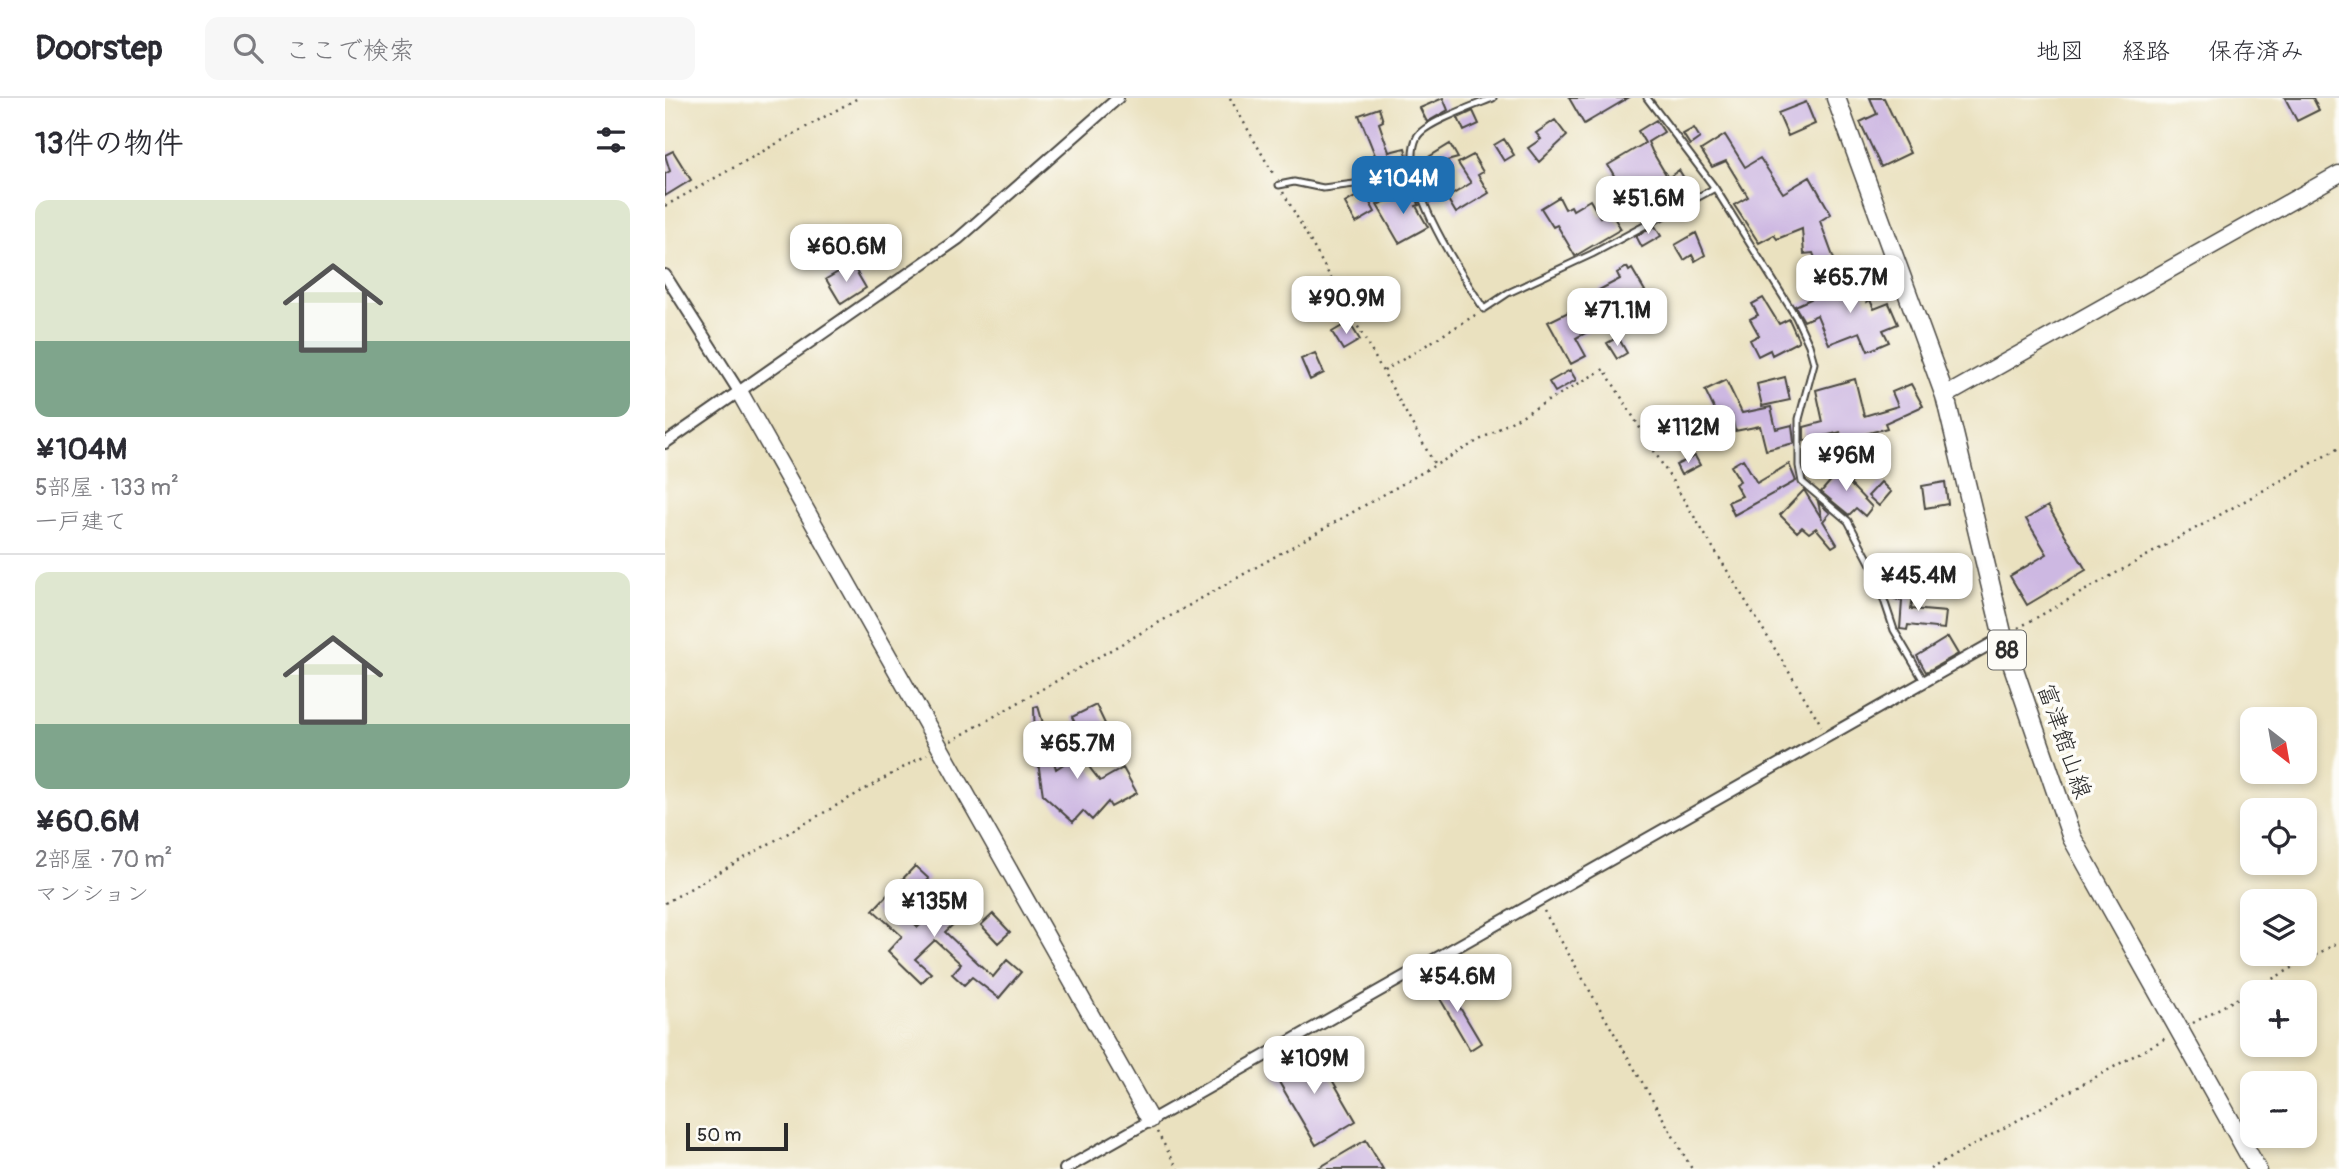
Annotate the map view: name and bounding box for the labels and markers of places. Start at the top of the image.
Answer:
pin: ¥104M [1354,156,1452,216]
pin: ¥51.6M [1591,176,1705,236]
pin: ¥60.6M [789,225,903,284]
pin: ¥65.7M [1793,256,1907,315]
pin: ¥90.9M [1289,276,1403,336]
pin: ¥71.1M [1560,288,1674,348]
pin: ¥112M [1639,406,1737,465]
pin: ¥96M [1805,434,1887,493]
pin: ¥45.4M [1861,554,1975,613]
pin: ¥65.7M [1020,722,1134,781]
pin: ¥135M [885,880,983,939]
pin: ¥54.6M [1400,954,1514,1014]
pin: ¥109M [1265,1037,1363,1096]

